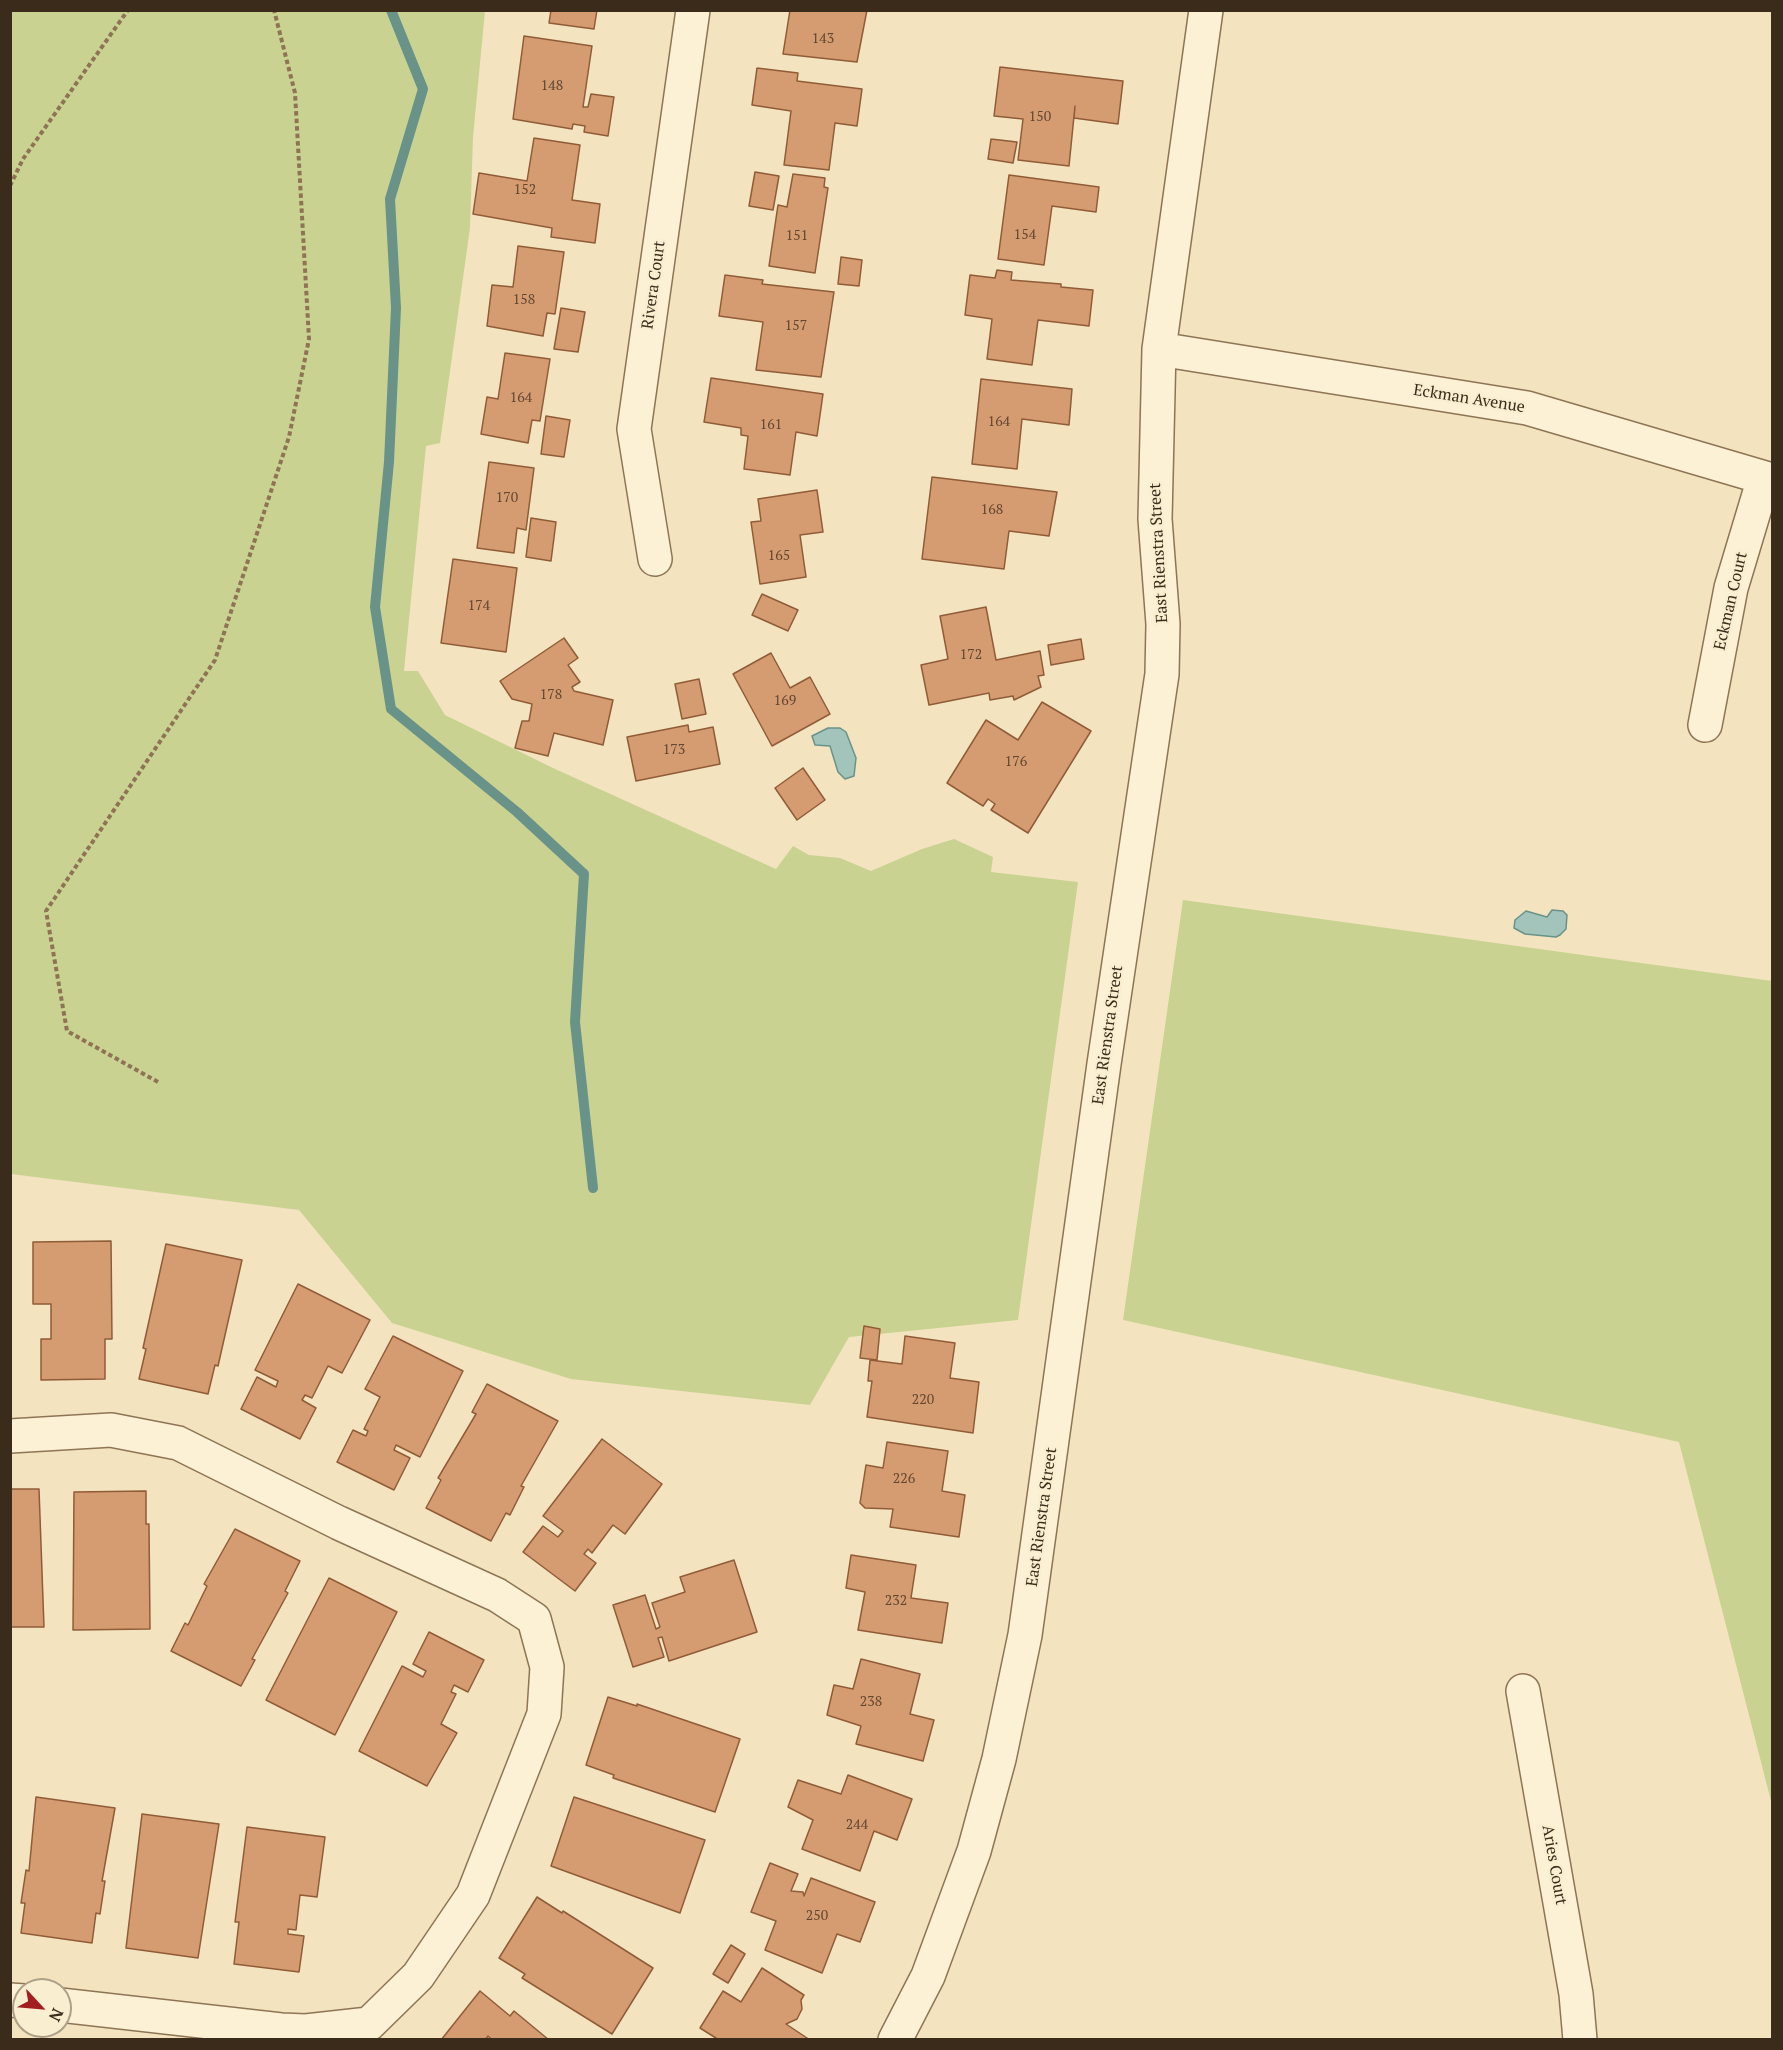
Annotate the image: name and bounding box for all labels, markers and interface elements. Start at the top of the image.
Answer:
house number: 143 [812,31,834,47]
house number: 148 [541,78,563,94]
house number: 150 [1029,109,1051,125]
house number: 152 [514,182,536,198]
house number: 154 [1014,227,1036,243]
house number: 151 [786,228,808,244]
street label: Rivera Court [638,240,670,330]
house number: 158 [513,292,535,308]
house number: 157 [785,318,807,334]
street label: Eckman Avenue [1412,381,1526,417]
house number: 164 [510,390,532,406]
house number: 164 [988,414,1010,430]
house number: 161 [760,417,782,433]
street label: East Rienstra Street [1146,482,1172,624]
house number: 170 [496,490,518,506]
house number: 168 [981,502,1003,518]
house number: 165 [768,548,790,564]
street label: Eckman Court [1710,550,1752,652]
house number: 174 [468,598,490,614]
house number: 172 [960,647,982,663]
house number: 178 [540,687,562,703]
house number: 169 [774,693,796,709]
house number: 173 [663,742,685,758]
house number: 176 [1005,754,1027,770]
street label: East Rienstra Street [1089,964,1127,1106]
house number: 220 [912,1392,934,1408]
street label: East Rienstra Street [1023,1446,1061,1588]
house number: 226 [893,1471,915,1487]
house number: 232 [885,1593,907,1609]
house number: 238 [860,1694,882,1710]
house number: 244 [846,1817,868,1833]
street label: Aries Court [1538,1824,1570,1906]
house number: 250 [806,1908,828,1924]
north arrow [12,1978,72,2038]
text: N [44,2005,69,2025]

